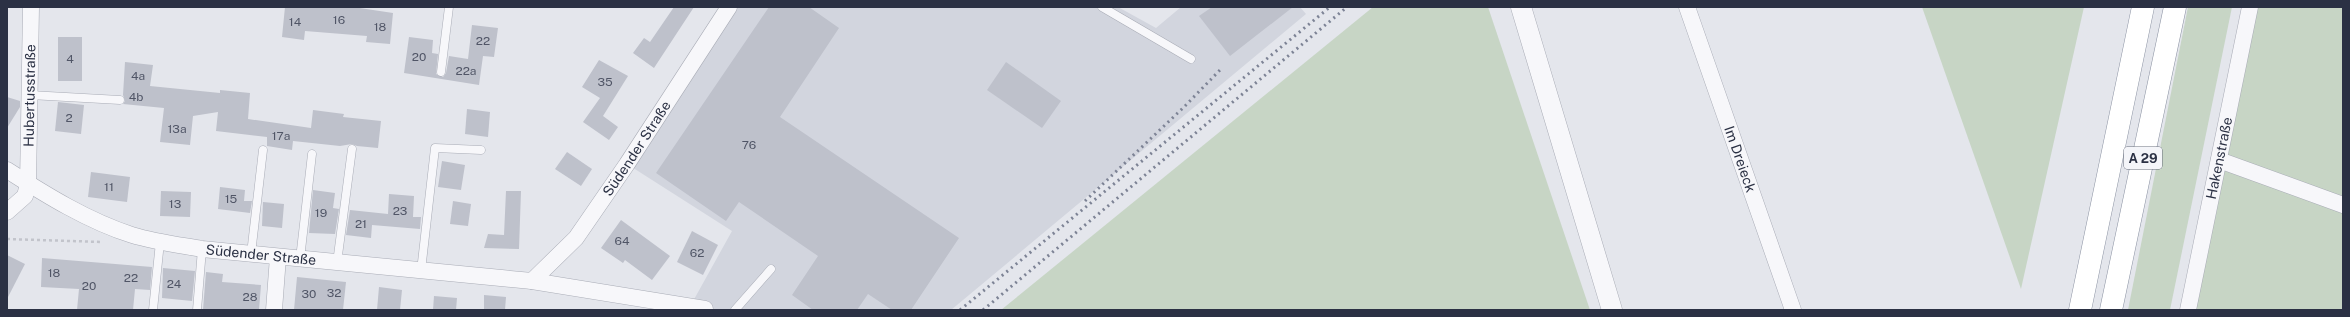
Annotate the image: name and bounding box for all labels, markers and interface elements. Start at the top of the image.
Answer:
house number: 16 [333,13,345,27]
house number: 14 [289,15,302,29]
house number: 18 [374,20,387,34]
house number: 22 [476,34,490,48]
street label: Hubertusstraße [21,44,38,147]
house number: 20 [412,50,426,64]
house number: 4 [66,52,74,66]
house number: 22a [456,64,476,78]
house number: 4a [131,69,145,83]
house number: 35 [597,75,613,89]
house number: 4b [129,90,143,104]
street label: Südender Straße [599,98,674,199]
house number: 2 [65,111,73,125]
street label: Hakenstraße [2203,116,2235,201]
house number: 13a [167,122,187,136]
street label: Im Dreieck [1721,124,1759,194]
house number: 17a [272,129,290,143]
house number: 76 [742,138,756,152]
road number: A 29 [2124,147,2162,169]
house number: 11 [104,180,114,194]
house number: 15 [225,192,238,206]
house number: 13 [169,197,181,211]
house number: 23 [393,204,407,218]
house number: 19 [315,206,327,220]
house number: 21 [355,217,367,231]
house number: 64 [615,234,630,248]
street label: Südender Straße [205,241,317,268]
house number: 62 [690,246,704,260]
house number: 18 [48,266,61,280]
house number: 22 [124,271,138,285]
house number: 24 [167,277,182,291]
house number: 20 [82,279,96,293]
house number: 32 [327,286,341,300]
house number: 30 [302,287,316,301]
house number: 28 [243,290,258,304]

